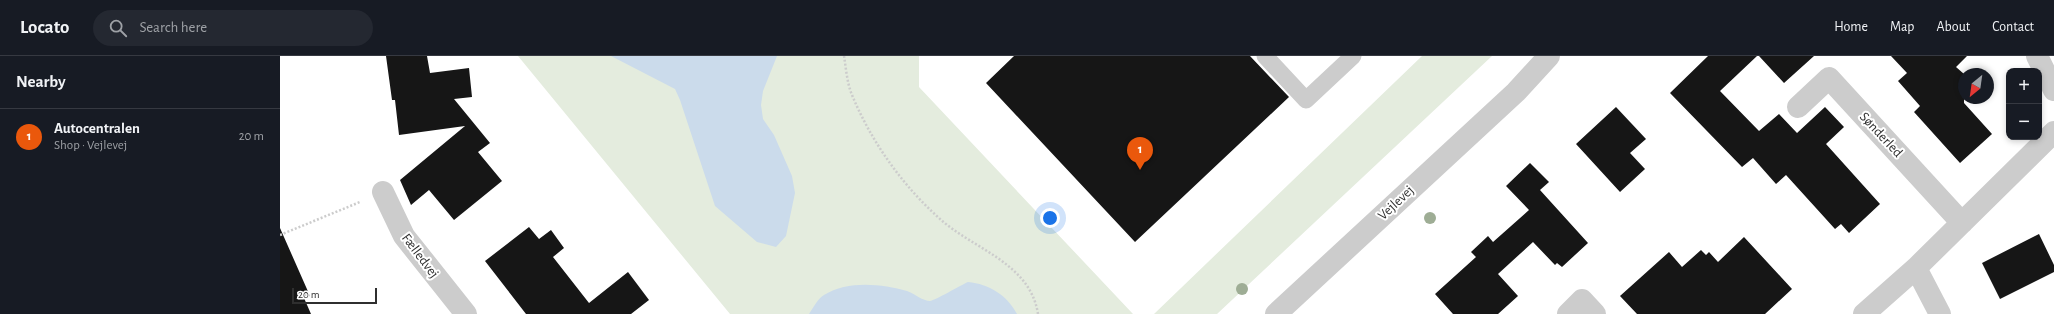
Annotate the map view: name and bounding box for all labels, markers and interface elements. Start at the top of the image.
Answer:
search box [93,10,373,46]
icon: search [107,17,129,39]
text: Locato [20,18,69,37]
text: Search here [139,20,207,35]
text: Home [1834,20,1868,34]
text: Map [1890,20,1914,34]
text: About [1936,20,1970,34]
text: Contact [1992,20,2034,34]
north arrow [1958,68,1994,104]
map controls [2006,68,2042,140]
button: + [2006,68,2042,104]
text: Nearby [16,73,66,90]
button: − [2006,104,2042,140]
street label: Sønderled [1857,110,1905,160]
text: Autocentralen [54,121,140,136]
text: 1 [27,130,31,143]
text: 20 m [239,130,264,143]
pin: 1 [1127,137,1153,170]
text: Shop · Vejlevej [54,139,127,152]
street label: Vejlevej [1375,183,1417,223]
your location [1040,208,1060,228]
street label: Fælledvej [399,231,441,281]
scale bar [292,286,377,305]
text: 20 m [298,289,319,300]

